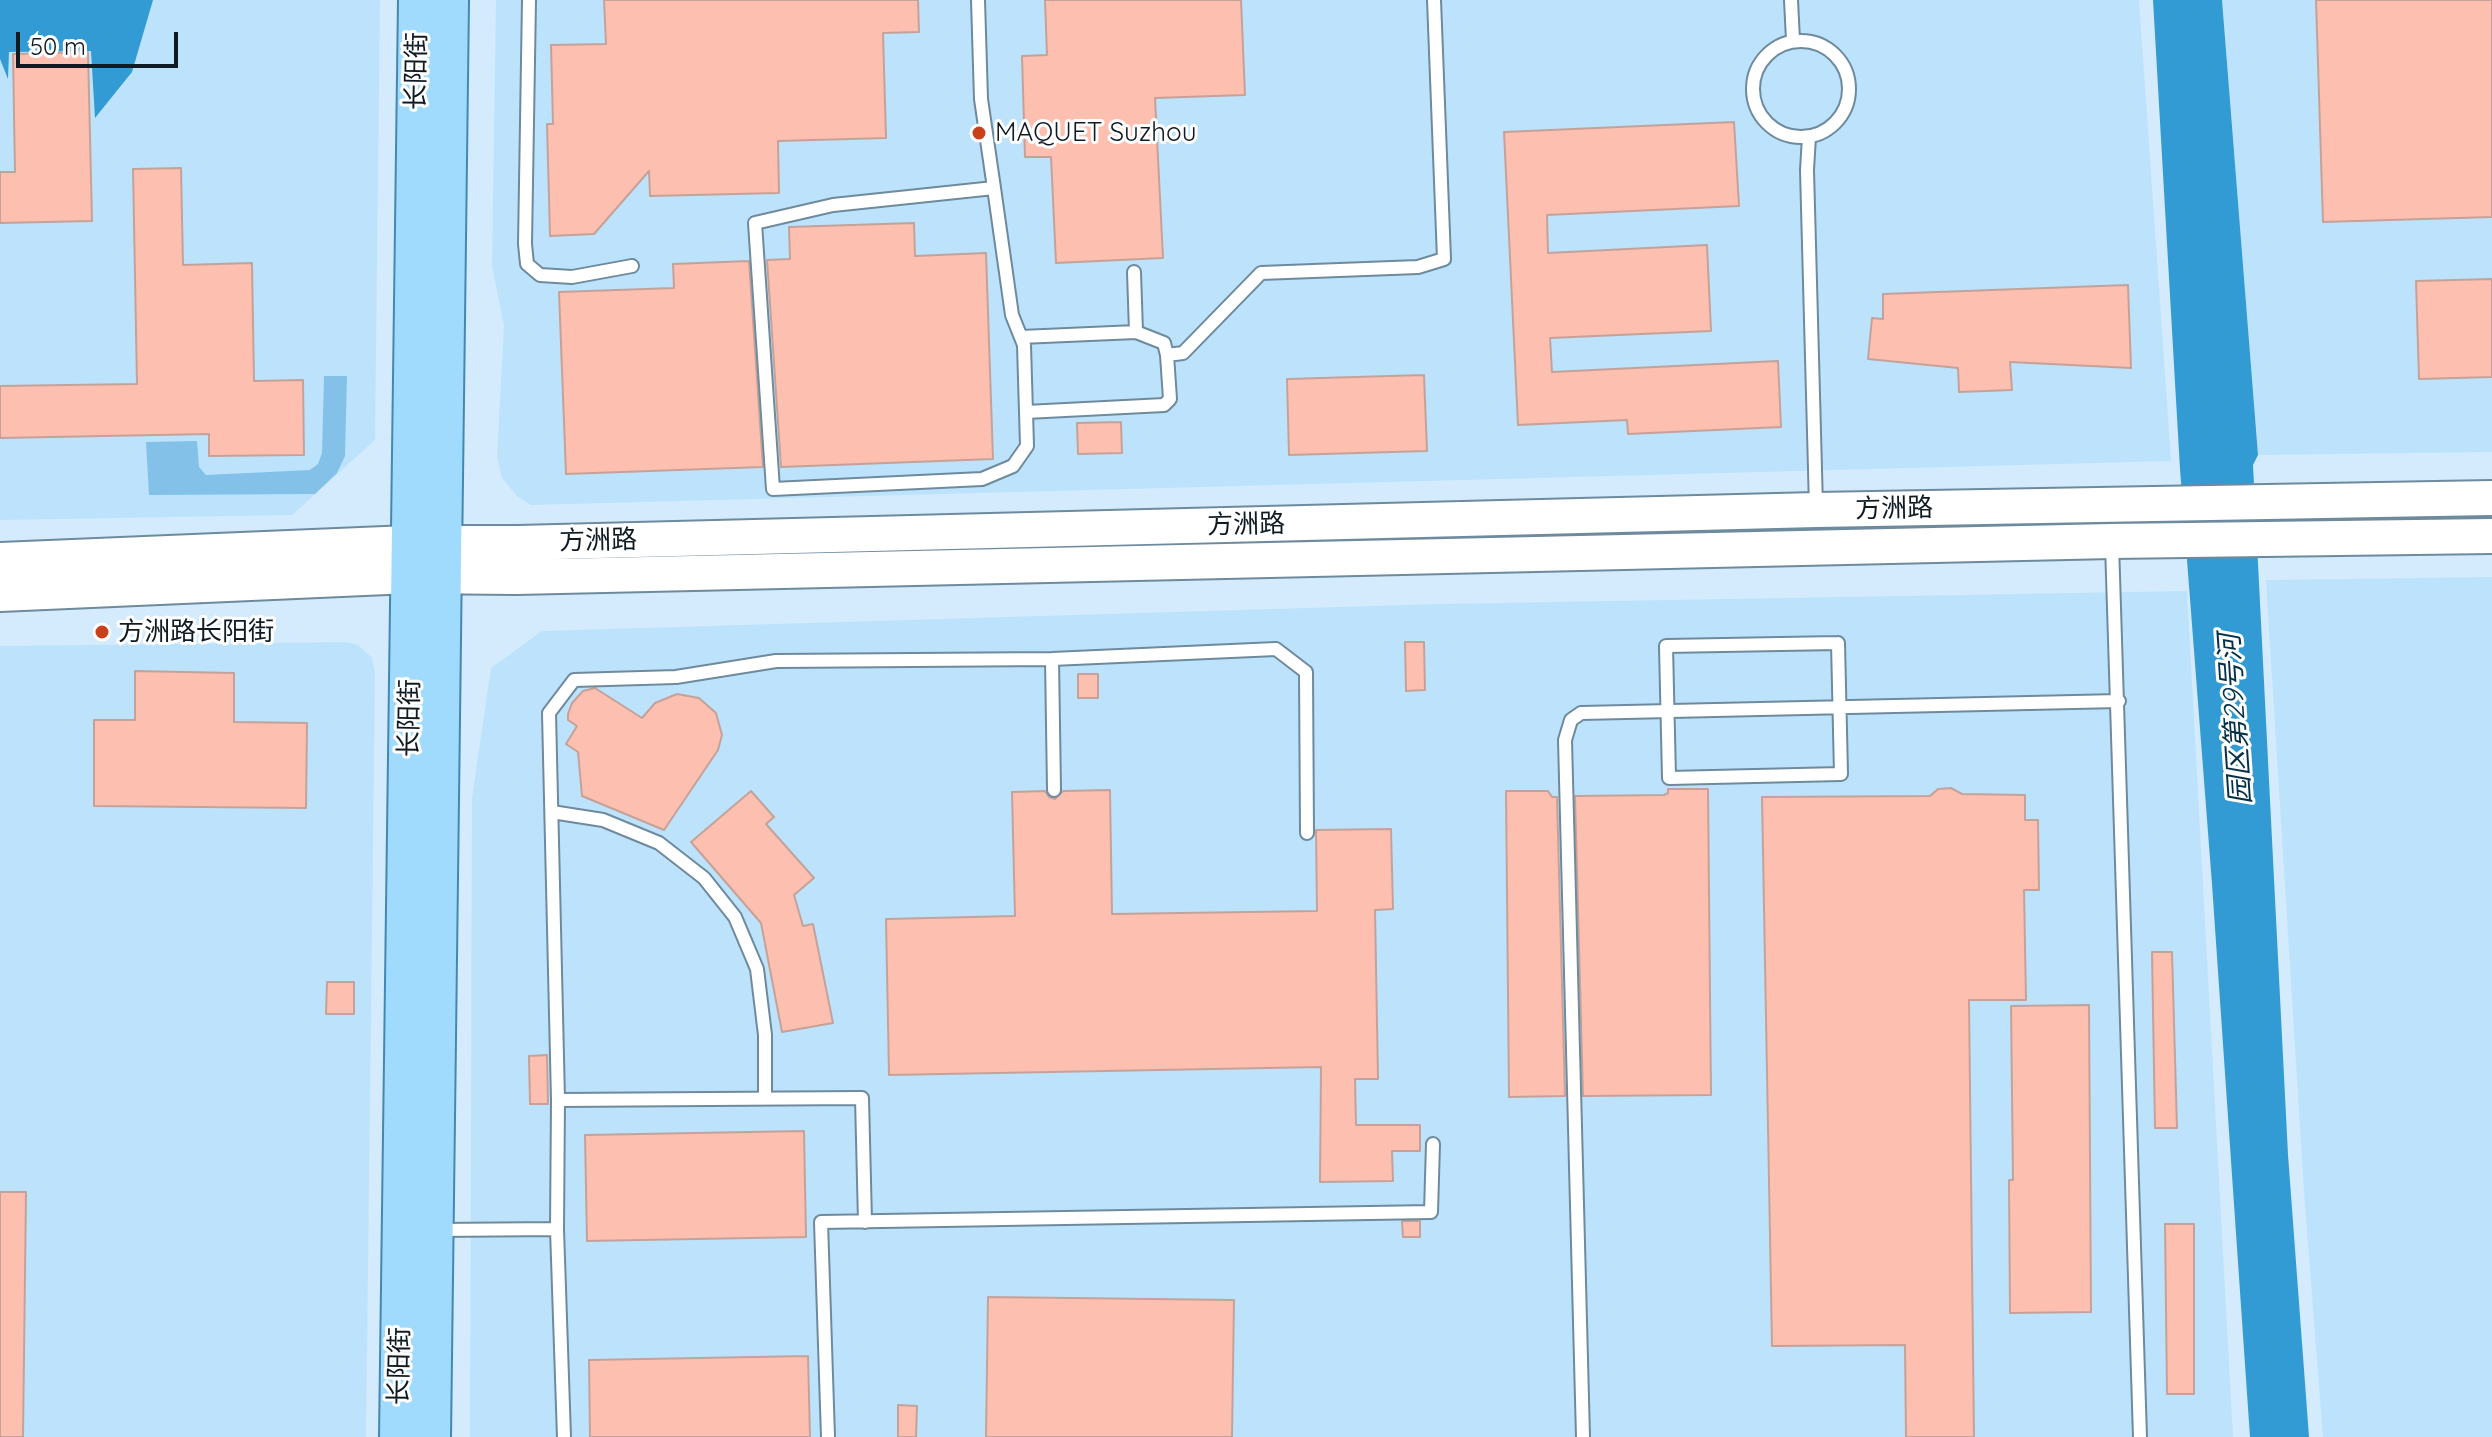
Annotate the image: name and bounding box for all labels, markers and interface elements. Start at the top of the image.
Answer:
scale bar [20,16,182,66]
text: 50 m [30,31,86,61]
street label: 长阳街 [401,32,433,110]
place label: MAQUET Suzhou [995,117,1197,149]
marker: MAQUET Suzhou [970,124,988,142]
street label: 方洲路 [1855,493,1933,525]
street label: 方洲路 [1207,509,1285,541]
street label: 方洲路 [559,525,637,557]
place label: 方洲路长阳街 [118,616,274,648]
marker: 方洲路长阳街 [93,623,111,641]
water label: 园区第29号河 [2213,632,2259,806]
street label: 长阳街 [394,679,426,757]
street label: 长阳街 [384,1327,416,1405]

